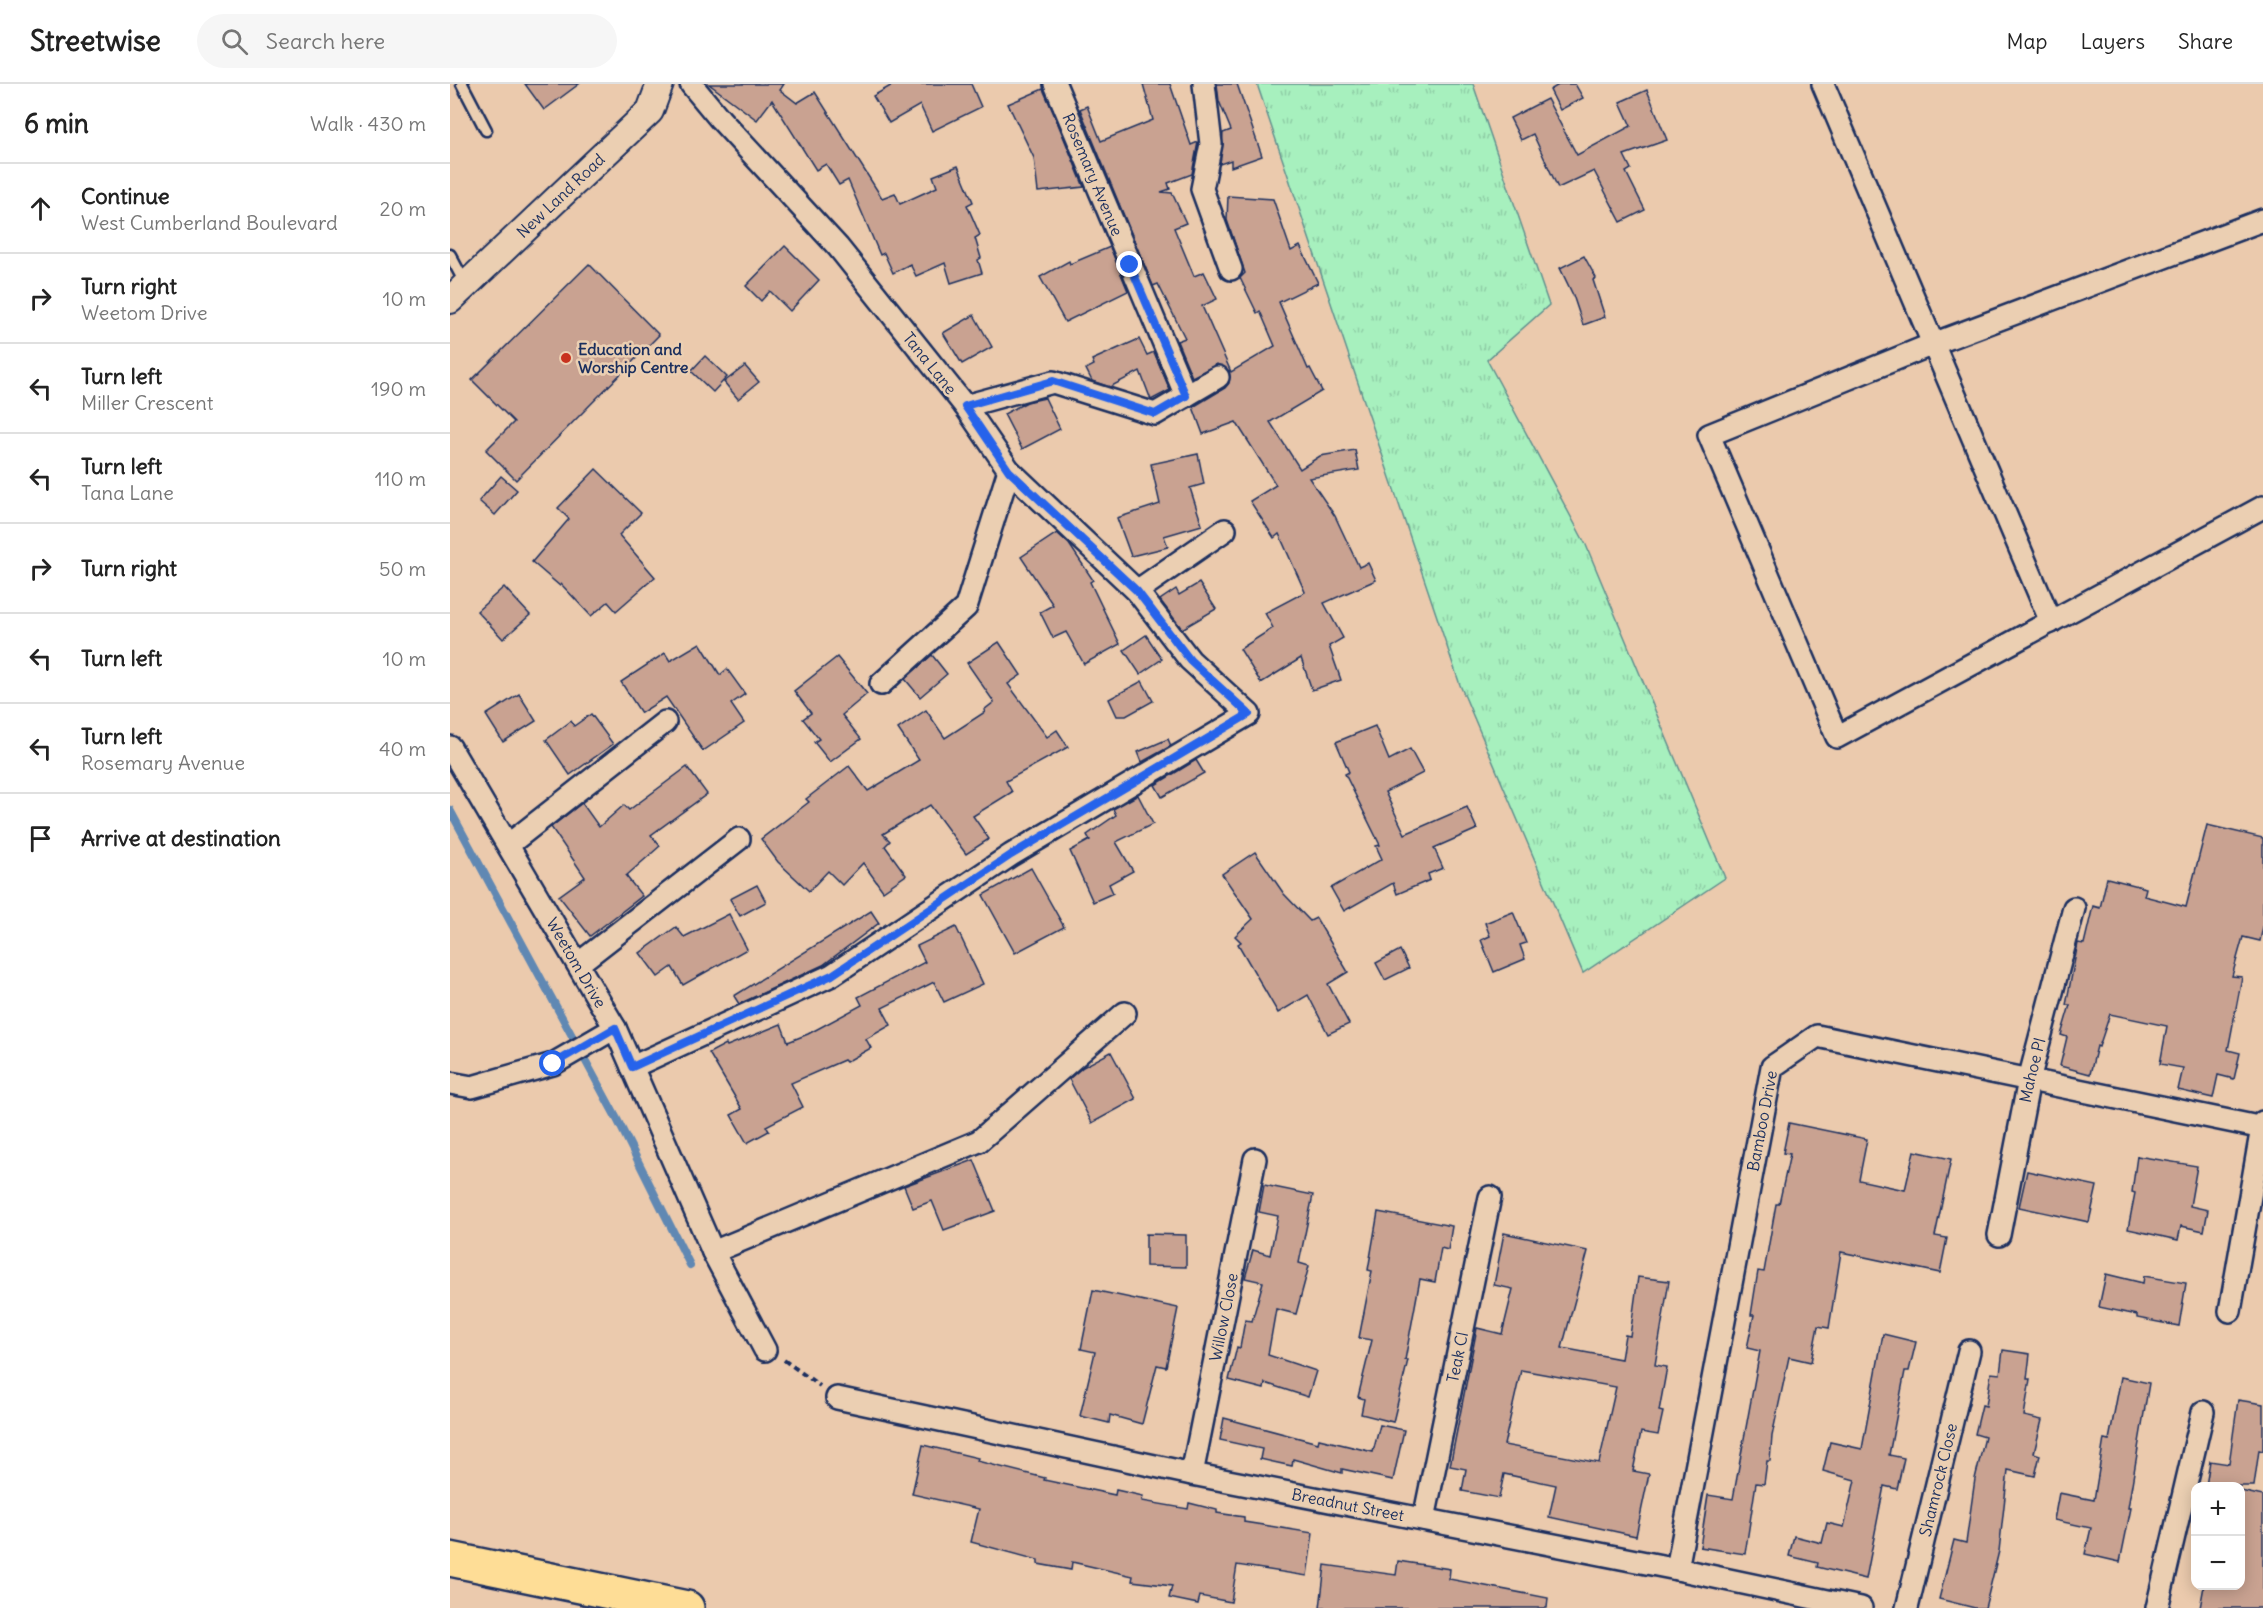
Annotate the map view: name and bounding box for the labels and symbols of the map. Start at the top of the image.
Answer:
street label: Rosemary Avenue [1058,110,1128,239]
street label: New Land Road [512,149,609,242]
route end [1116,251,1142,277]
street label: Tana Lane [899,328,961,398]
place label: Education and Worship Centre [578,339,689,378]
marker: Education and Worship Centre [559,351,573,365]
street label: Weetom Drive [542,914,611,1011]
street label: Mahoe Pl [2015,1036,2050,1104]
route start [539,1050,565,1076]
street label: Bamboo Drive [1742,1069,1781,1173]
street label: Willow Close [1205,1271,1242,1363]
street label: Teak Cl [1442,1330,1472,1384]
street label: Shamrock Close [1915,1421,1961,1538]
street label: Breadnut Street [1290,1484,1407,1525]

